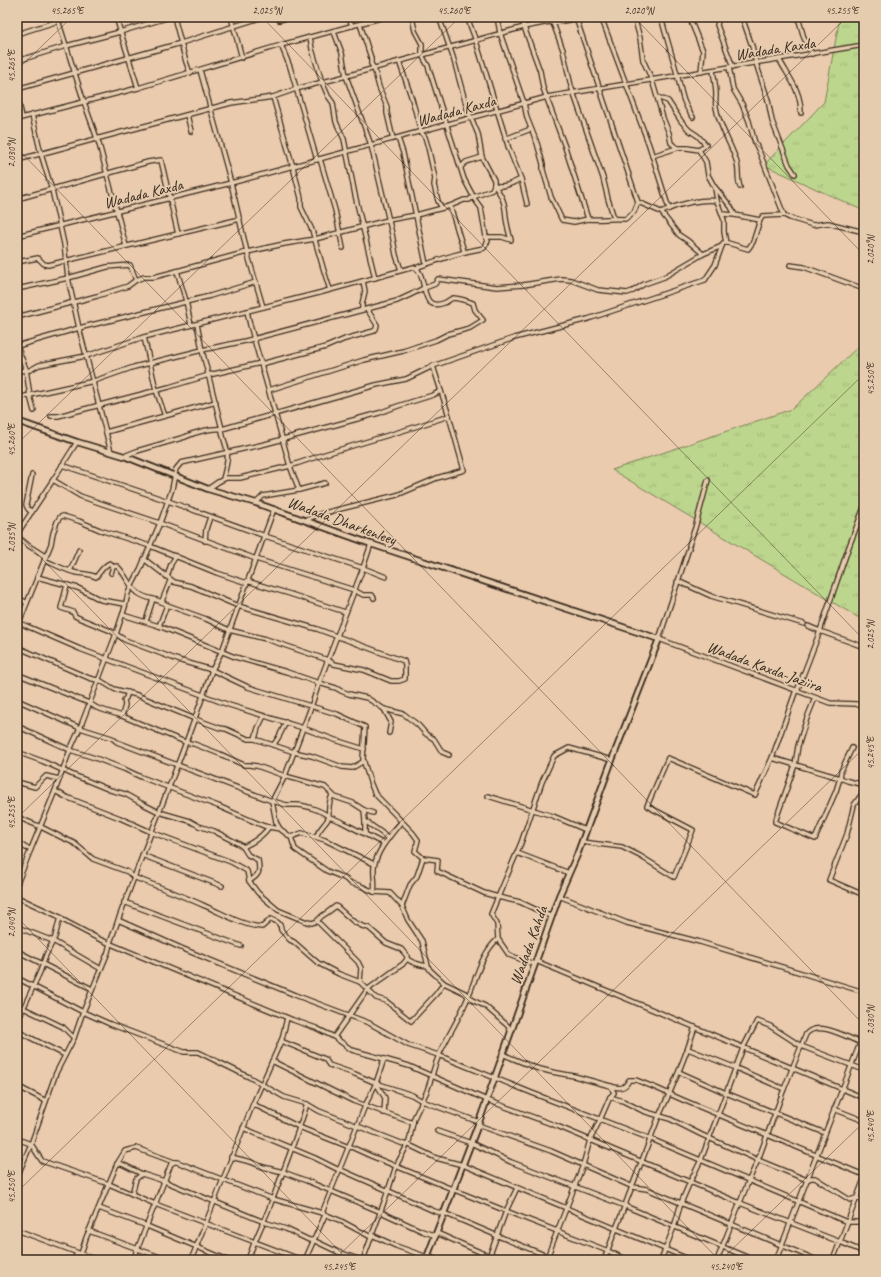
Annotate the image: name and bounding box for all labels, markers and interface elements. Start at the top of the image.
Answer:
text: 45.265°E [51,4,85,17]
text: 2.025°N [253,4,283,17]
text: 45.260°E [438,4,472,17]
text: 2.020°N [625,4,655,17]
text: 45.255°E [826,4,860,17]
street label: Wadada Kaxda [734,33,818,65]
text: 45.265°E [5,48,18,82]
street label: Wadada Kaxda [415,90,499,131]
text: 2.030°N [5,137,18,167]
street label: Wadada Kaxda [102,174,186,213]
text: 2.020°N [864,234,877,264]
text: 45.250°E [864,361,877,395]
text: 45.260°E [5,422,18,456]
street label: Wadada Dharkenleey [285,492,400,550]
text: 2.035°N [5,522,18,552]
text: 2.025°N [864,619,877,649]
street label: Wadada Kaxda-Jaziira [704,637,826,697]
text: 45.245°E [864,735,877,769]
text: 45.255°E [5,795,18,829]
street label: Wadada Kahda [505,902,553,987]
text: 2.040°N [5,907,18,937]
text: 2.030°N [864,1004,877,1034]
text: 45.240°E [864,1109,877,1143]
text: 45.250°E [5,1169,18,1203]
text: 45.245°E [323,1260,357,1273]
text: 45.240°E [710,1260,744,1273]

